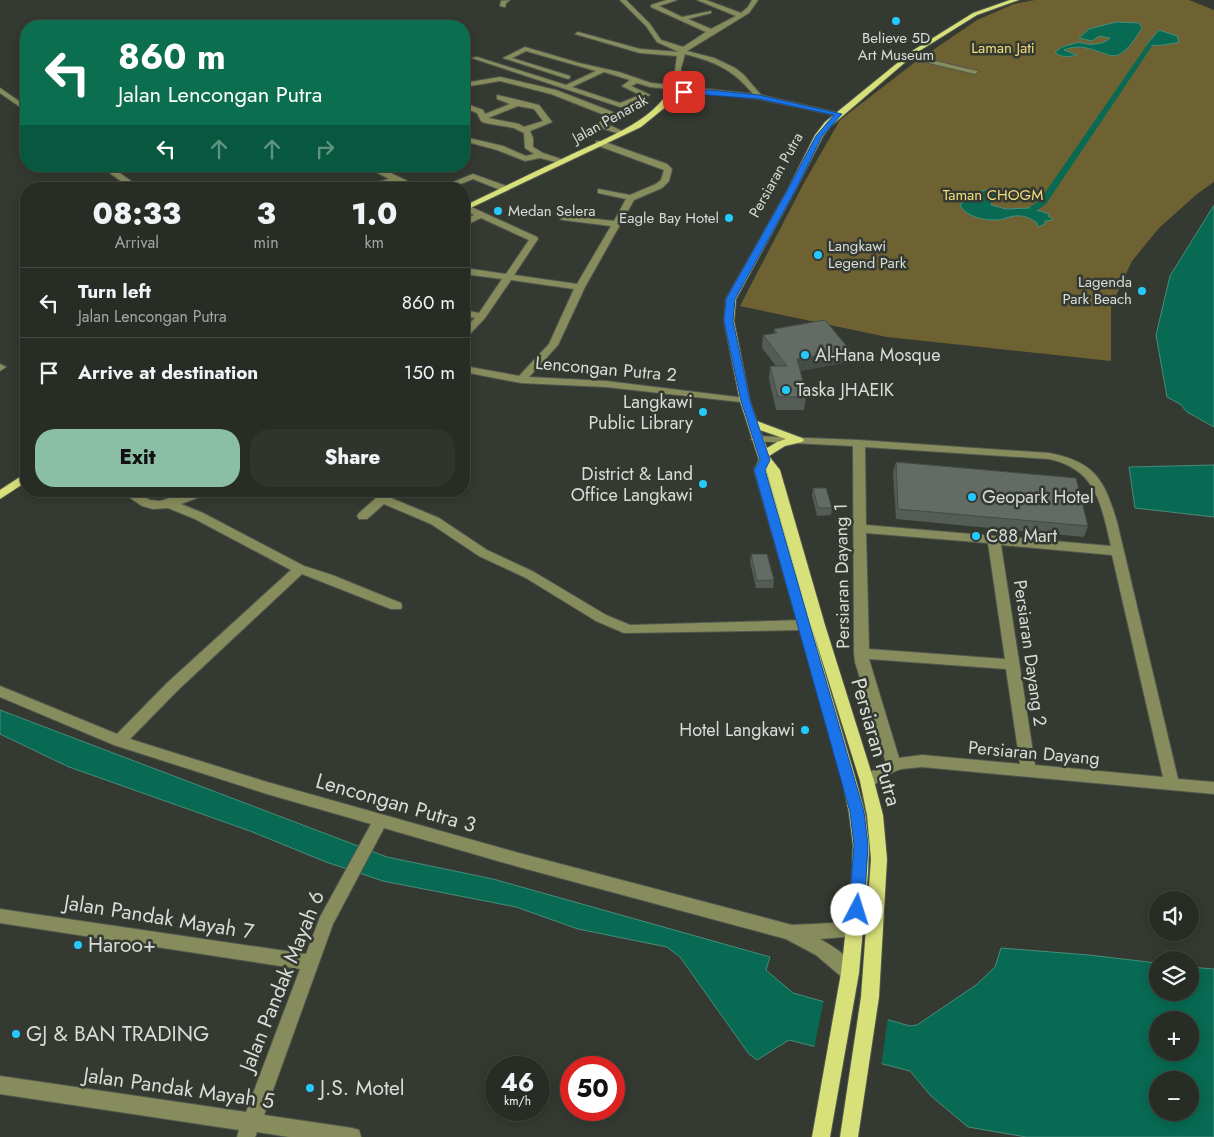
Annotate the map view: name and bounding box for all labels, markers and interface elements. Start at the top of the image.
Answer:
marker: Believe 5D Art Museum [890,15,902,27]
place label: Believe 5D Art Museum [858,27,934,66]
text: 860 m [118,32,226,82]
park label: Laman Jati [971,37,1035,59]
icon: left [35,40,100,105]
pin [663,71,705,113]
text: Jalan Lencongan Putra [118,78,322,110]
icon: arrive [670,78,698,106]
street label: Jalan Penarak [566,89,652,150]
street label: Persiaran Putra [744,128,808,222]
icon: left [152,135,180,163]
icon: ahead [205,135,233,163]
icon: ahead [258,135,286,163]
icon: right [311,135,339,163]
park label: Taman CHOGM [943,184,1043,206]
text: 08:33 [93,192,181,235]
text: 3 [256,192,276,235]
text: 1.0 [351,192,397,235]
place label: Medan Selera [508,200,596,222]
marker: Medan Selera [492,205,504,217]
place label: Eagle Bay Hotel [619,207,719,229]
marker: Eagle Bay Hotel [723,212,735,224]
text: Arrival [115,231,159,254]
text: min [254,231,279,254]
text: km [365,231,384,254]
place label: Langkawi Legend Park [828,235,907,274]
marker: Langkawi Legend Park [812,249,824,261]
place label: Lagenda Park Beach [1062,271,1132,310]
text: Turn left [78,278,151,305]
marker: Lagenda Park Beach [1136,285,1148,297]
icon: left [35,289,63,317]
text: 860 m [402,289,455,316]
text: Jalan Lencongan Putra [78,305,227,328]
place label: Al-Hana Mosque [815,342,940,368]
marker: Al-Hana Mosque [799,349,811,361]
street label: Lencongan Putra 2 [534,350,678,388]
icon: arrive [35,359,63,387]
text: Arrive at destination [78,359,258,386]
text: 150 m [404,359,455,386]
place label: Taska JHAEIK [796,377,895,403]
marker: Taska JHAEIK [780,384,792,396]
place label: Langkawi Public Library [588,389,693,436]
marker: Langkawi Public Library [697,406,709,418]
button: Exit [35,429,240,487]
button: Share [250,429,455,487]
place label: District & Land Office Langkawi [571,461,693,508]
marker: District & Land Office Langkawi [697,478,709,490]
place label: Geopark Hotel [982,484,1094,510]
marker: Geopark Hotel [966,491,978,503]
street label: Persiaran Dayang 1 [828,503,856,649]
place label: C88 Mart [986,523,1058,549]
marker: C88 Mart [970,530,982,542]
street label: Persiaran Dayang 2 [1007,578,1053,728]
street label: Persiaran Putra [843,674,909,810]
place label: Hotel Langkawi [679,717,795,743]
marker: Hotel Langkawi [799,724,811,736]
street label: Persiaran Dayang [967,734,1101,772]
street label: Lencongan Putra 3 [312,766,480,840]
position arrow [830,883,882,935]
street label: Jalan Pandak Mayah 6 [231,886,332,1079]
street label: Jalan Pandak Mayah 7 [59,887,256,947]
map controls [1149,891,1199,1121]
button: sound [1149,891,1199,941]
place label: Haroo+ [88,930,156,960]
marker: Haroo+ [72,939,84,951]
button: layers [1149,951,1199,1001]
button: + [1149,1011,1199,1061]
place label: GJ & BAN TRADING [26,1019,209,1049]
marker: GJ & BAN TRADING [10,1028,22,1040]
speed limit sign: 50 [560,1056,625,1121]
street label: Jalan Pandak Mayah 5 [79,1059,276,1116]
text: 46 [500,1064,535,1100]
button: − [1149,1071,1199,1121]
place label: J.S. Motel [317,1073,405,1103]
marker: J.S. Motel [304,1082,316,1094]
text: km/h [504,1092,531,1110]

